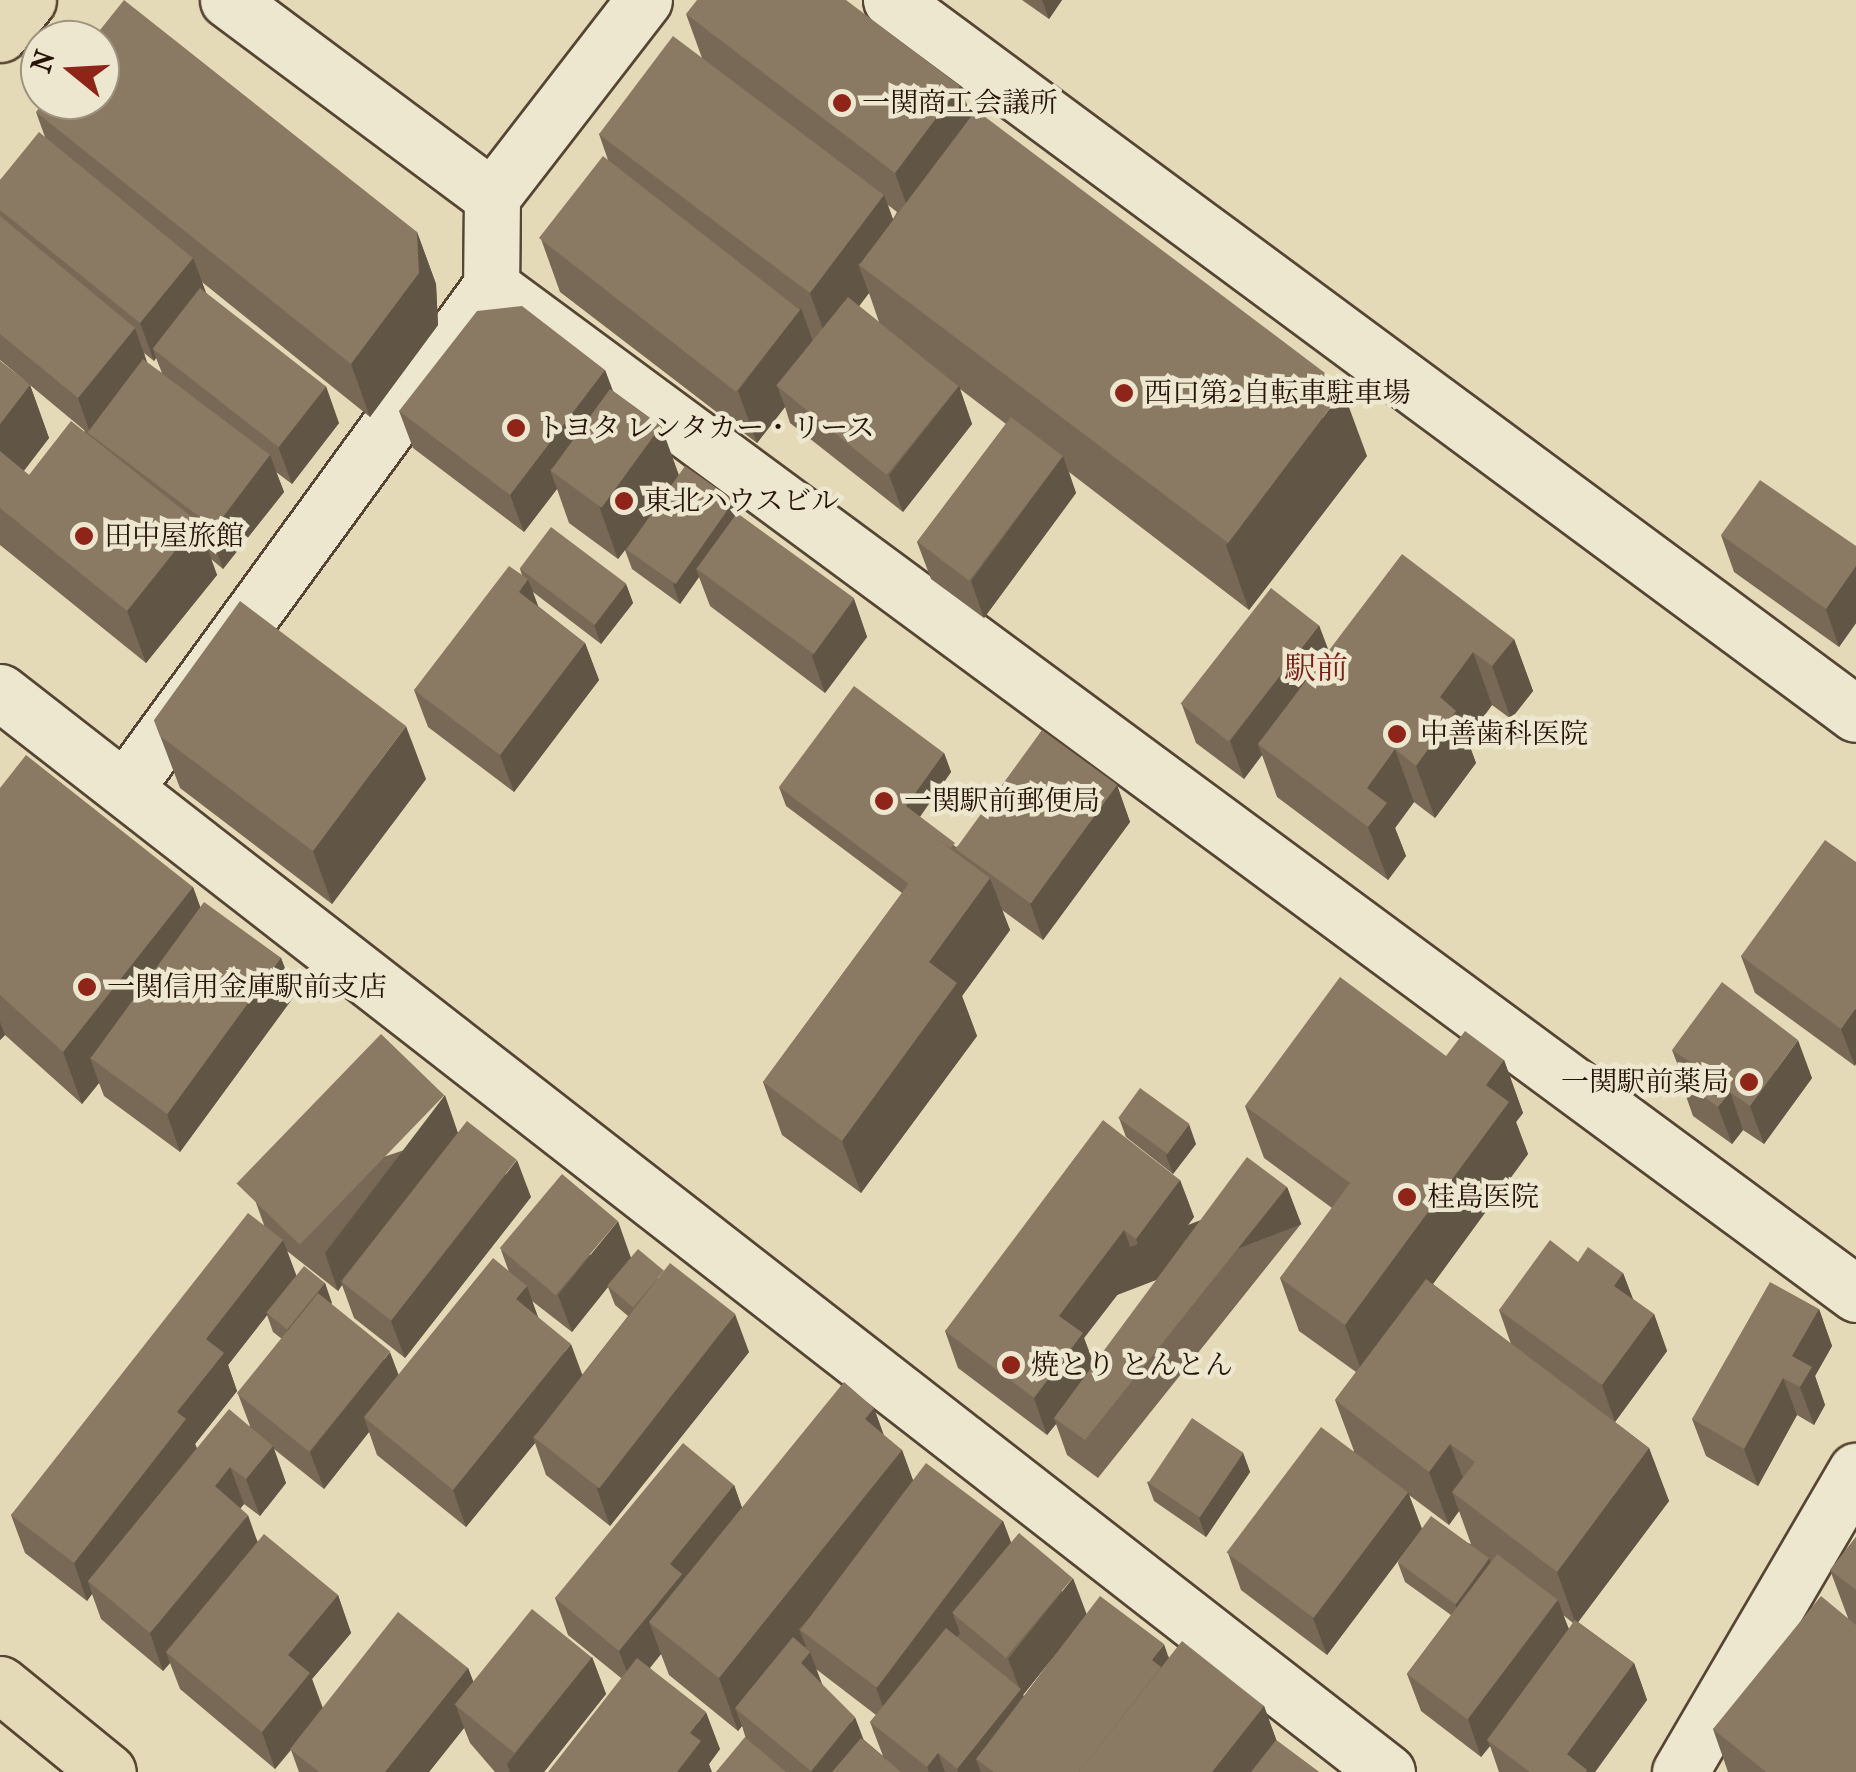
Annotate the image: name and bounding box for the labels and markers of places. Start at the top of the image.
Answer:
place label: 一関商工会議所 [862,86,1058,120]
marker: 一関商工会議所 [831,92,853,114]
place label: 西口第2自転車駐車場 [1144,376,1410,410]
marker: 西口第2自転車駐車場 [1113,382,1135,404]
place label: トヨタ レンタカー・リース [536,411,878,445]
marker: トヨタ レンタカー・リース [505,417,527,439]
place label: 東北ハウスビル [644,484,840,518]
marker: 東北ハウスビル [613,490,635,512]
place label: 田中屋旅館 [104,519,244,553]
marker: 田中屋旅館 [73,525,95,547]
place label: 中善歯科医院 [1420,717,1588,751]
marker: 中善歯科医院 [1384,721,1410,747]
place label: 一関駅前郵便局 [904,784,1100,818]
marker: 一関駅前郵便局 [873,790,895,812]
place label: 一関信用金庫駅前支店 [107,970,387,1004]
marker: 一関信用金庫駅前支店 [76,976,98,998]
place label: 一関駅前薬局 [1561,1065,1729,1099]
marker: 一関駅前薬局 [1738,1071,1760,1093]
place label: 桂島医院 [1427,1180,1539,1214]
marker: 桂島医院 [1396,1186,1418,1208]
place label: 焼とり とんとん [1031,1348,1233,1382]
marker: 焼とり とんとん [1000,1354,1022,1376]

